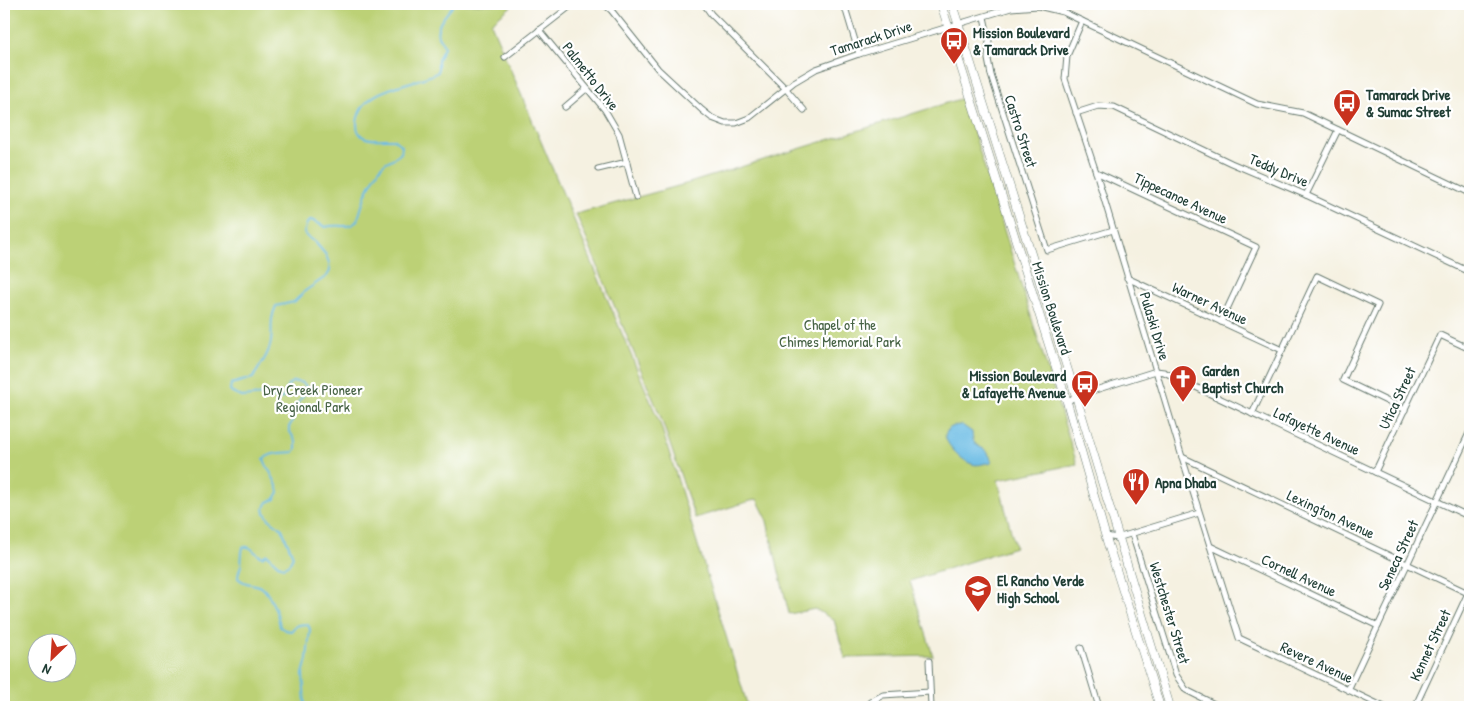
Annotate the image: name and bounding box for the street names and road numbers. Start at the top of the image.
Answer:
street label: Tamarack Drive [828,15,914,61]
street label: Palmetto Drive [558,37,624,115]
street label: Castro Street [999,92,1043,171]
street label: Teddy Drive [1246,148,1312,192]
street label: Tippecanoe Avenue [1131,167,1231,229]
street label: Mission Boulevard [1027,259,1077,357]
street label: Warner Avenue [1169,276,1251,330]
street label: Pulaski Drive [1135,289,1175,363]
street label: Utica Street [1373,363,1421,433]
street label: Lafayette Avenue [1270,402,1364,460]
street label: Lexington Avenue [1284,485,1378,544]
street label: Seneca Street [1372,516,1424,594]
street label: Cornell Avenue [1258,548,1340,602]
street label: Westchester Street [1145,560,1196,667]
street label: Kennet Street [1404,605,1456,684]
street label: Revere Avenue [1277,636,1357,688]

